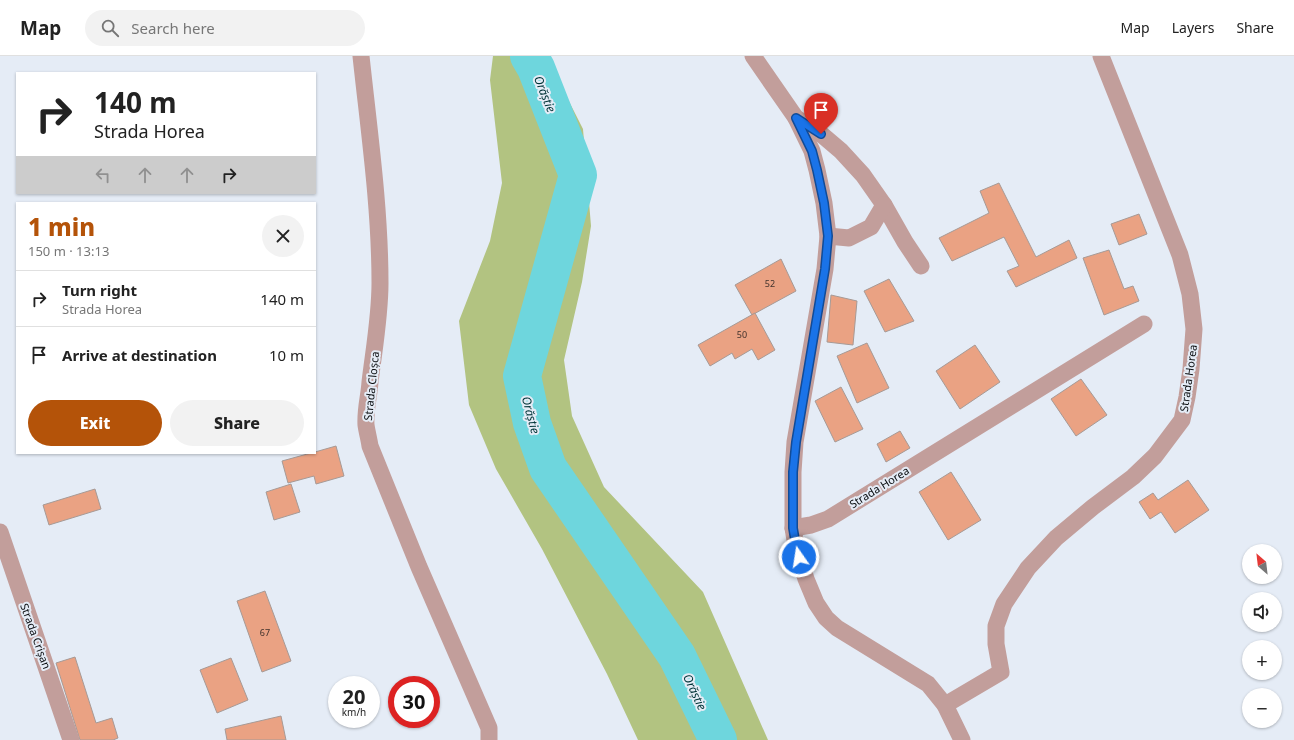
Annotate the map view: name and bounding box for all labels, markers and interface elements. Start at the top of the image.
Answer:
search box [85,10,365,46]
text: Map [20,15,61,41]
icon: search [99,17,121,39]
text: Search here [131,18,215,38]
text: Map [1121,18,1150,37]
text: Layers [1172,18,1214,37]
text: Share [1236,18,1274,37]
water label: Orăștie [530,73,560,115]
text: 140 m [94,83,177,121]
icon: right [28,88,80,140]
pin [804,93,838,134]
icon: arrive [810,99,832,121]
text: Strada Horea [94,119,205,143]
icon: left [92,164,114,186]
icon: ahead [134,164,156,186]
icon: ahead [176,164,198,186]
icon: right [218,164,240,186]
text: 1 min [28,210,95,243]
button: close [262,215,304,257]
text: 150 m · 13:13 [28,242,109,260]
house number: 52 [765,277,775,290]
text: Turn right [62,280,137,300]
icon: right [28,288,50,310]
text: 140 m [260,289,304,309]
text: Strada Horea [62,300,142,318]
house number: 50 [737,328,747,341]
street label: Strada Horea [1176,343,1200,413]
icon: arrive [28,344,50,366]
text: Arrive at destination [62,345,217,365]
text: 10 m [269,345,304,365]
street label: Strada Cloșca [360,351,382,421]
water label: Orăștie [518,394,544,436]
button: Exit [28,400,162,446]
button: Share [170,400,304,446]
street label: Strada Horea [846,463,912,511]
position arrow [778,536,820,578]
north arrow [1242,544,1282,584]
map controls [1242,544,1282,728]
button: sound [1242,592,1282,632]
street label: Strada Crișan [17,601,55,671]
house number: 67 [260,626,270,639]
button: + [1242,640,1282,680]
water label: Orăștie [679,671,711,713]
speed limit sign: 30 [388,676,440,728]
text: 20 [343,683,365,710]
button: − [1242,688,1282,728]
text: km/h [342,705,366,719]

